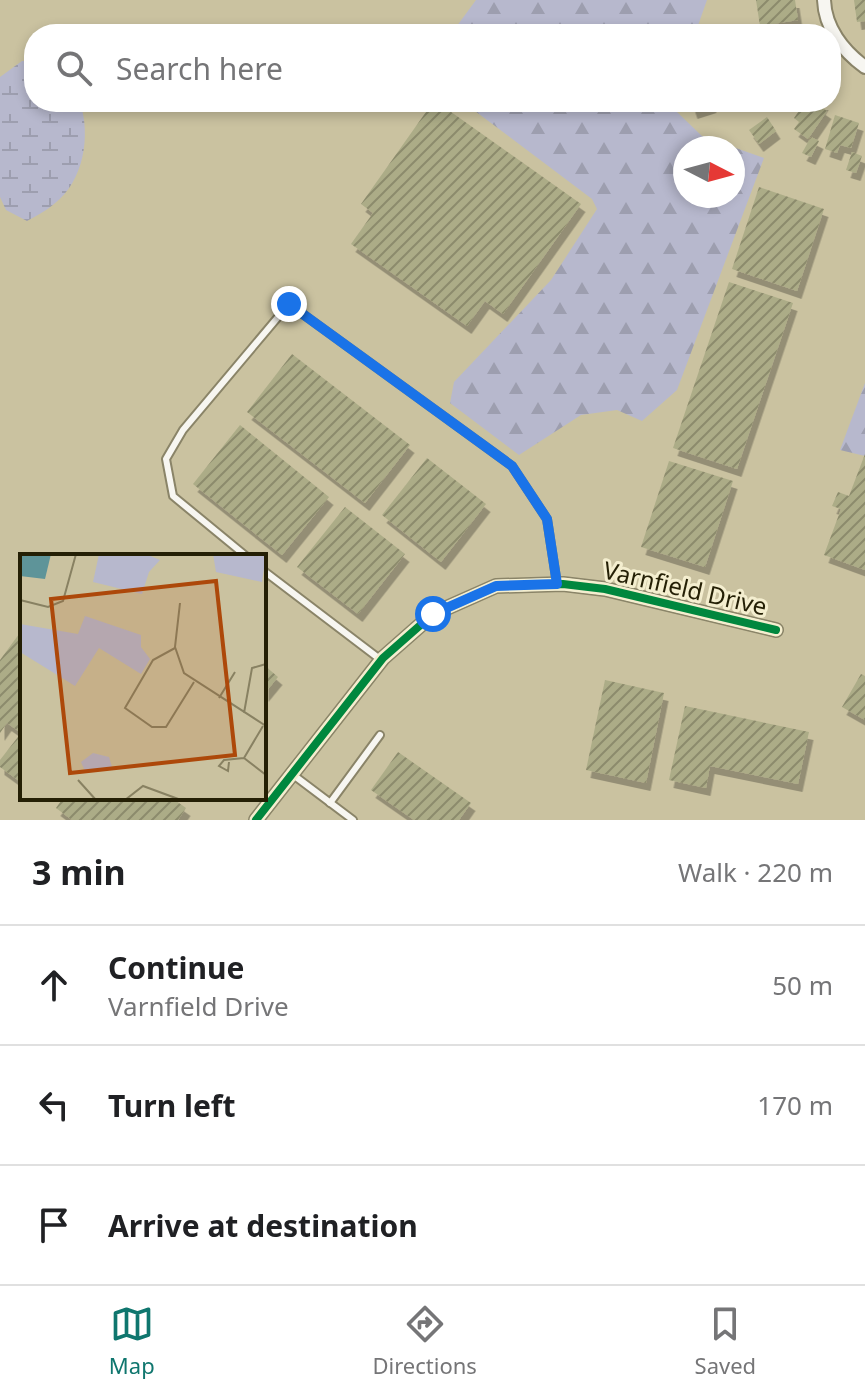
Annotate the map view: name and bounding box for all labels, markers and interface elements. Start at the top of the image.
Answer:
search box [24,24,841,112]
icon: search [52,46,96,90]
text: Search here [116,48,283,89]
north arrow [673,136,745,208]
route end [271,286,307,322]
street label: Varnfield Drive [600,553,770,622]
inset map [20,554,266,800]
route start [415,596,451,632]
text: 3 min [32,849,126,895]
text: Walk · 220 m [678,854,833,890]
text: Continue [108,947,244,988]
icon: ahead [32,963,76,1007]
text: 50 m [772,967,833,1003]
text: Varnfield Drive [108,988,289,1024]
icon: left [32,1083,76,1127]
text: Turn left [108,1085,236,1126]
text: 170 m [757,1087,833,1123]
icon: arrive [32,1203,76,1247]
text: Arrive at destination [108,1205,418,1246]
tab: Map [109,1302,155,1380]
tab: Directions [372,1302,477,1380]
tab: Saved [695,1302,756,1380]

